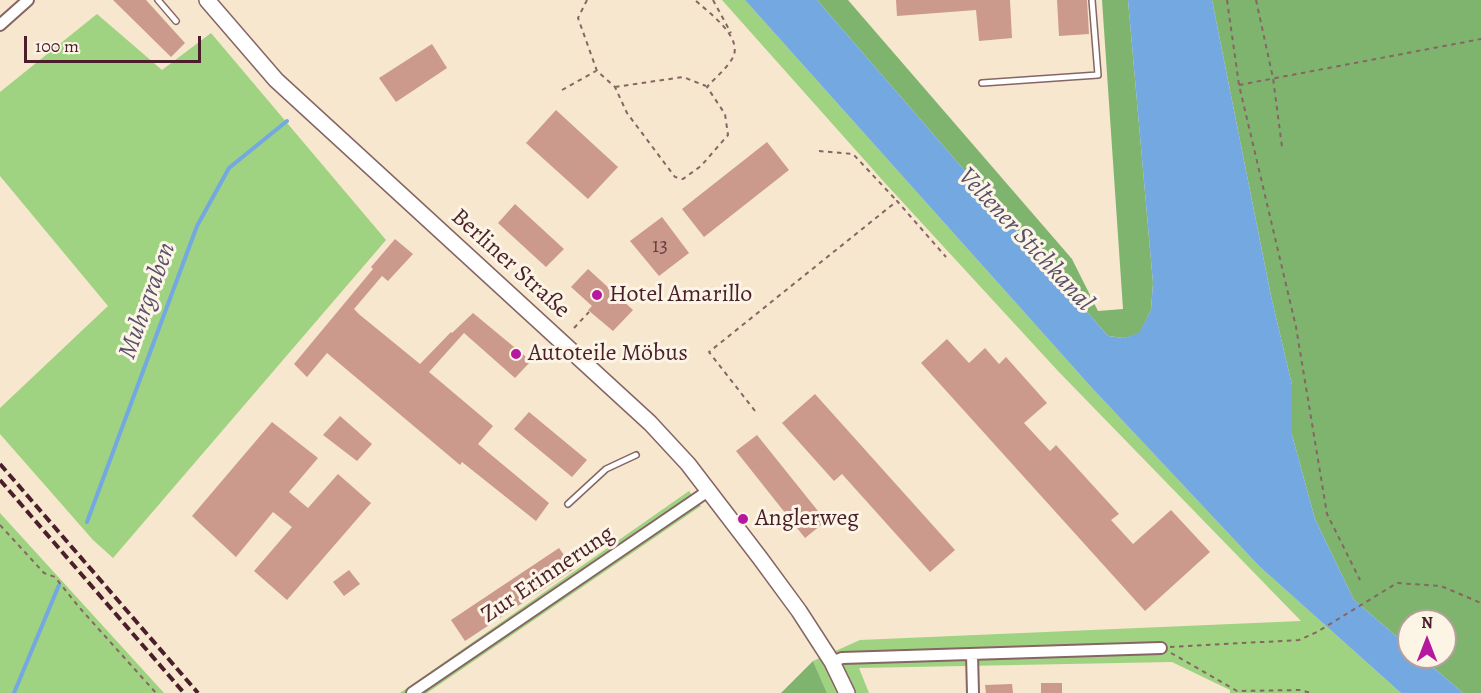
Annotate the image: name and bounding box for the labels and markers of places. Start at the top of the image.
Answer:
place label: Hotel Amarillo [609,281,752,309]
marker: Hotel Amarillo [590,288,604,302]
place label: Autoteile Möbus [528,340,688,368]
marker: Autoteile Möbus [509,347,523,361]
place label: Anglerweg [755,505,859,533]
marker: Anglerweg [736,512,750,526]

